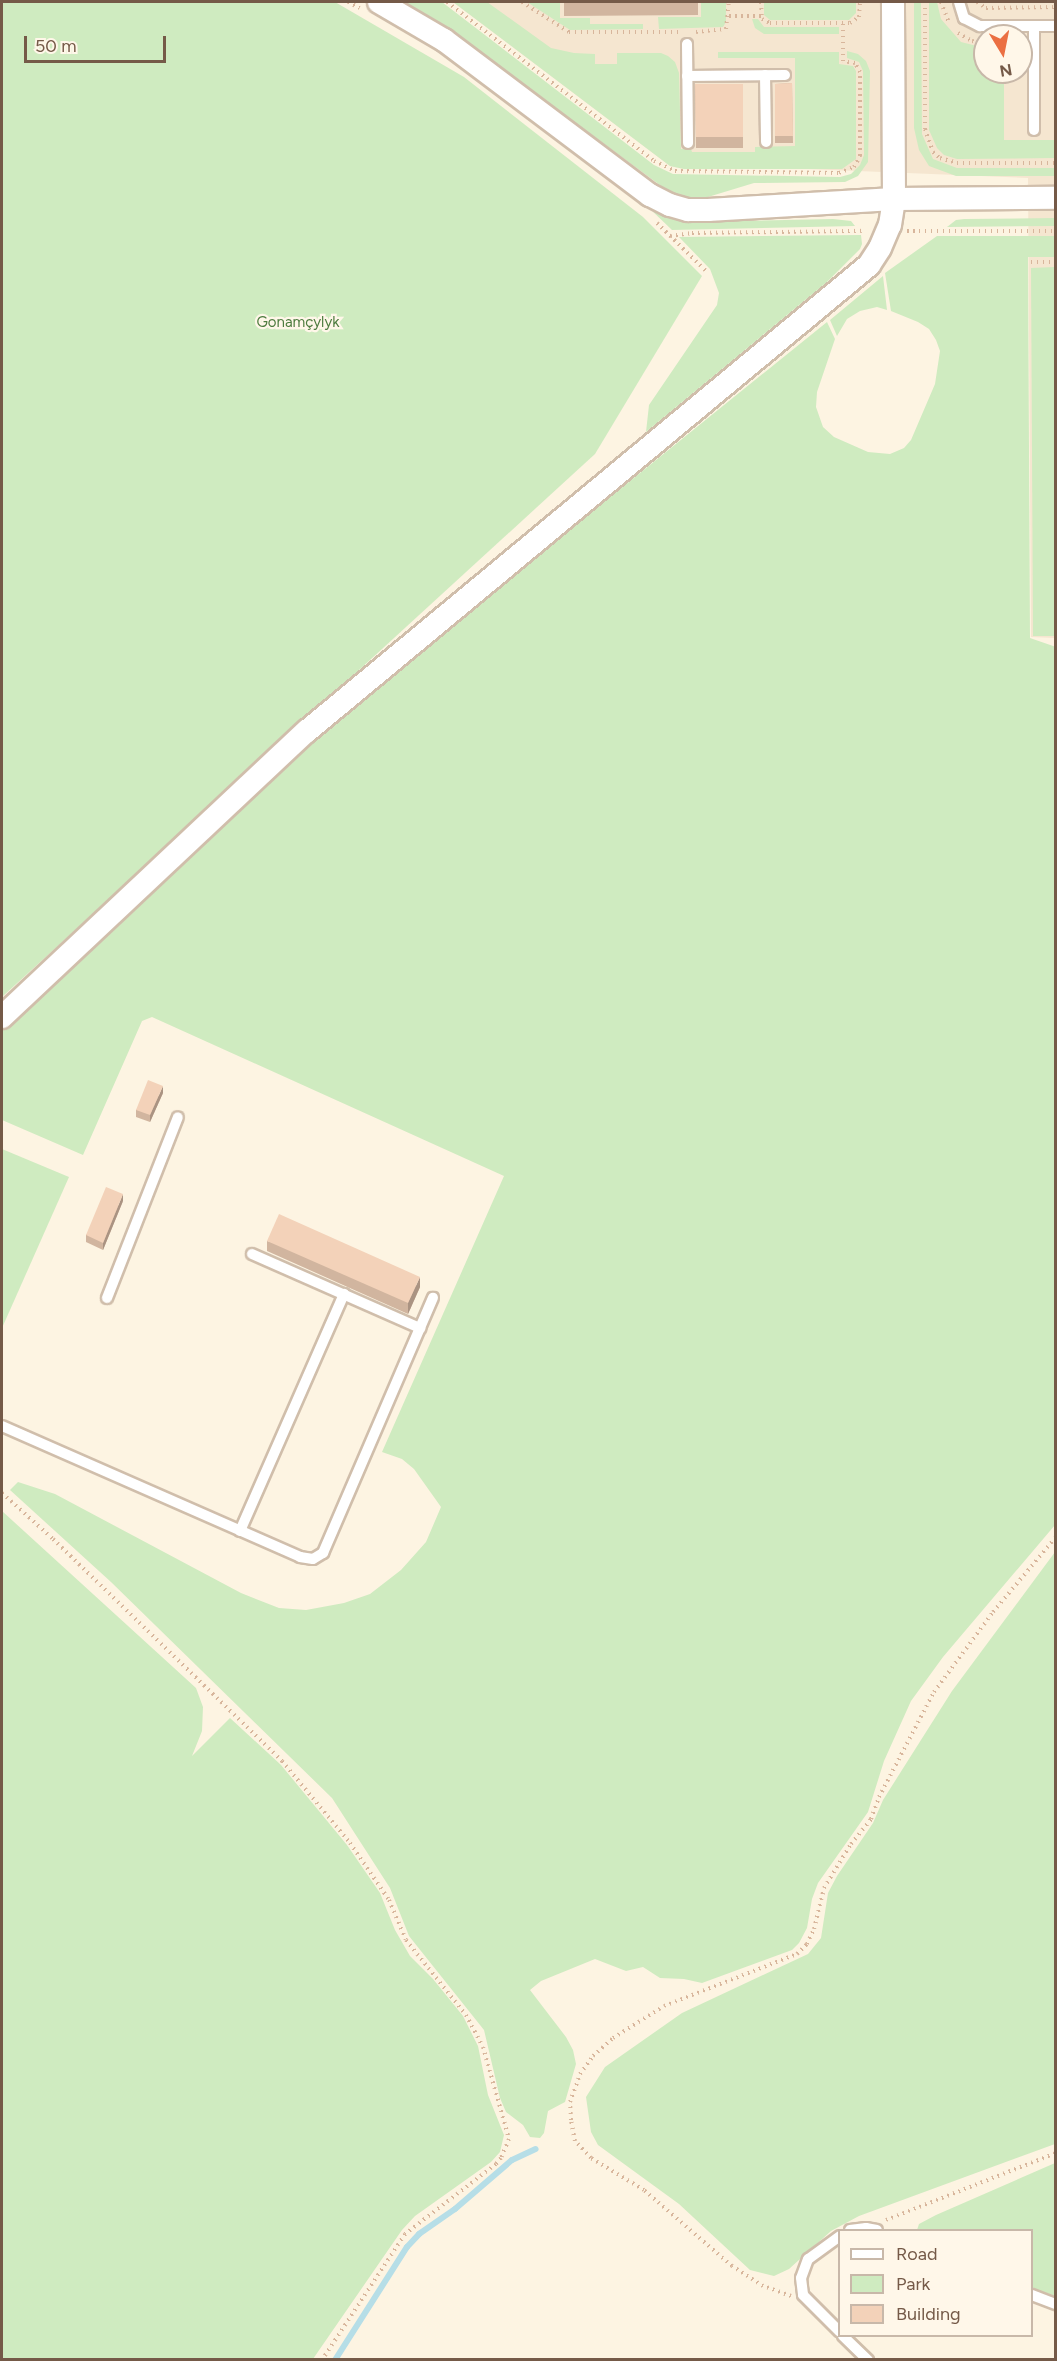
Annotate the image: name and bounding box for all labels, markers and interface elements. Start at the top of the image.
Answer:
scale bar [27,24,170,62]
north arrow [973,24,1033,84]
text: 50 m [35,35,77,57]
text: N [998,60,1014,81]
park label: Gonamçylyk [256,314,340,332]
legend [838,2229,1033,2337]
text: Road [896,2243,937,2265]
text: Park [896,2273,930,2295]
text: Building [896,2303,961,2325]

